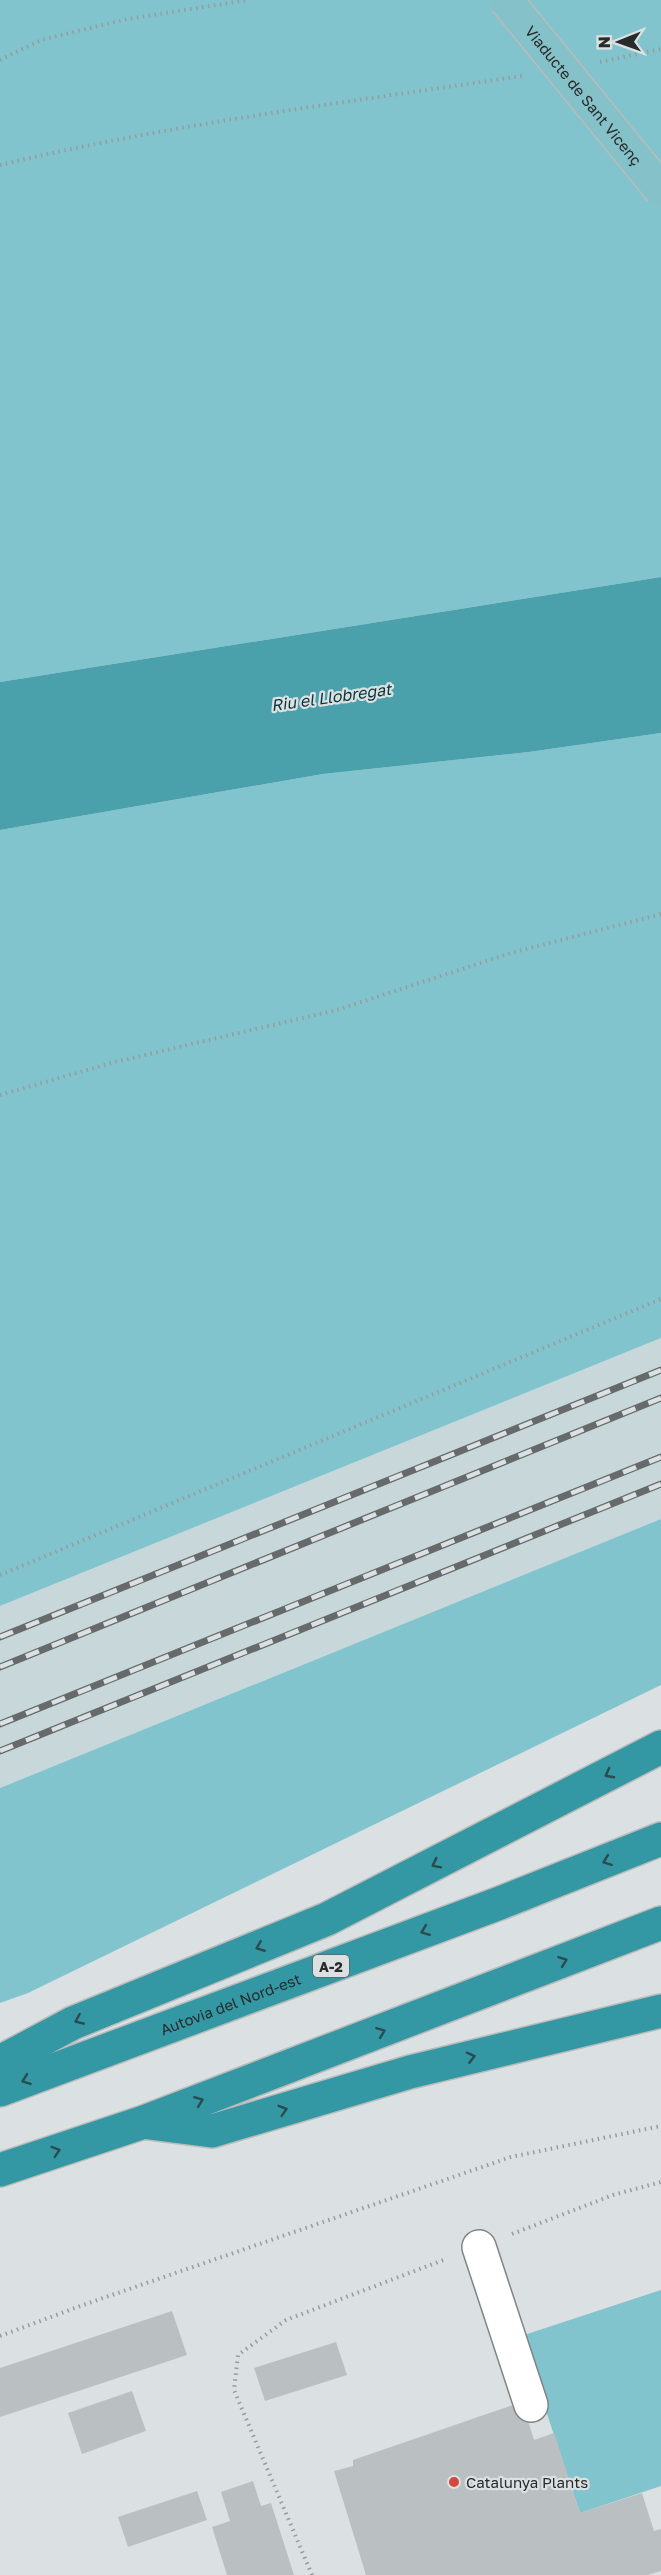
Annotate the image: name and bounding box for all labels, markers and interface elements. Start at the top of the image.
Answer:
north arrow [589,12,649,72]
street label: Viaducte de Sant Vicenç [522,22,646,169]
text: N [594,36,614,49]
water label: Riu el Llobregat [270,678,394,715]
one-way arrow [605,1767,615,1778]
one-way arrow [602,1854,613,1866]
one-way arrow [432,1857,442,1868]
one-way arrow [420,1924,431,1936]
one-way arrow [255,1939,265,1952]
road number: A-2 [313,1955,349,1977]
one-way arrow [557,1956,568,1969]
street label: Autovia del Nord-est [158,1969,303,2038]
one-way arrow [74,2013,85,2025]
one-way arrow [375,2027,386,2039]
one-way arrow [466,2052,476,2065]
one-way arrow [21,2073,32,2086]
one-way arrow [193,2096,204,2109]
one-way arrow [277,2105,288,2117]
one-way arrow [50,2146,61,2159]
place label: Catalunya Plants [466,2473,588,2491]
marker: Catalunya Plants [447,2475,461,2489]

